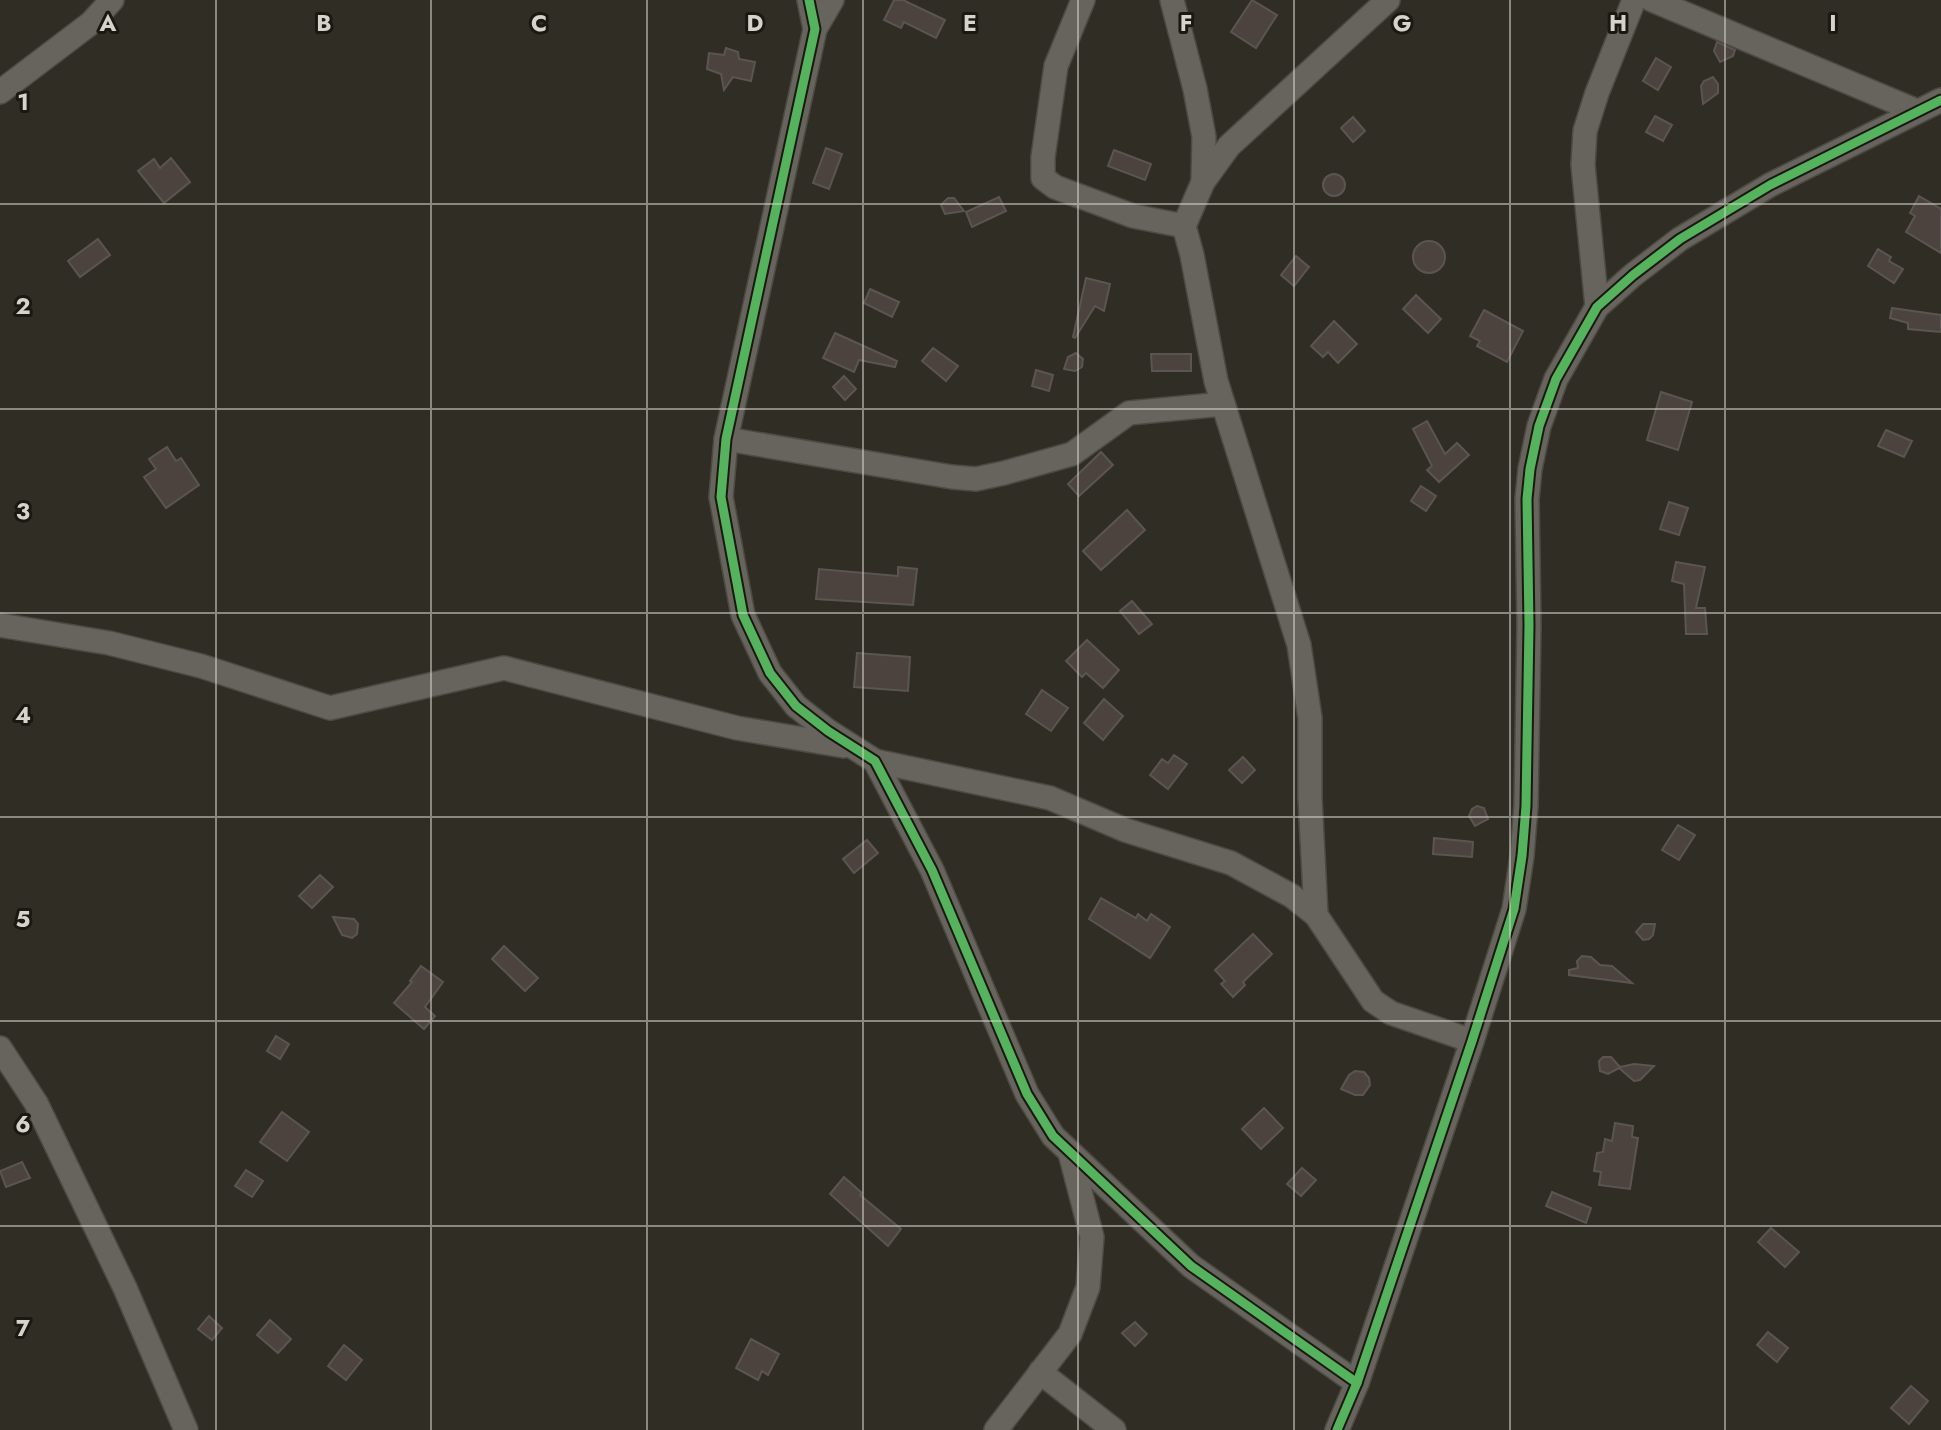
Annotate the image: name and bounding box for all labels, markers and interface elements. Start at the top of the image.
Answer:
text: A [99,6,117,40]
text: B [316,6,332,40]
text: C [531,6,547,40]
text: D [747,6,764,40]
text: E [963,6,977,40]
text: F [1180,6,1192,40]
text: G [1393,6,1411,40]
text: H [1609,6,1627,40]
text: I [1829,6,1837,40]
text: 1 [17,85,29,119]
text: 2 [15,289,31,323]
text: 3 [16,494,30,528]
text: 4 [15,698,31,732]
text: 5 [16,902,30,936]
text: 6 [15,1107,31,1141]
text: 7 [16,1311,30,1345]

